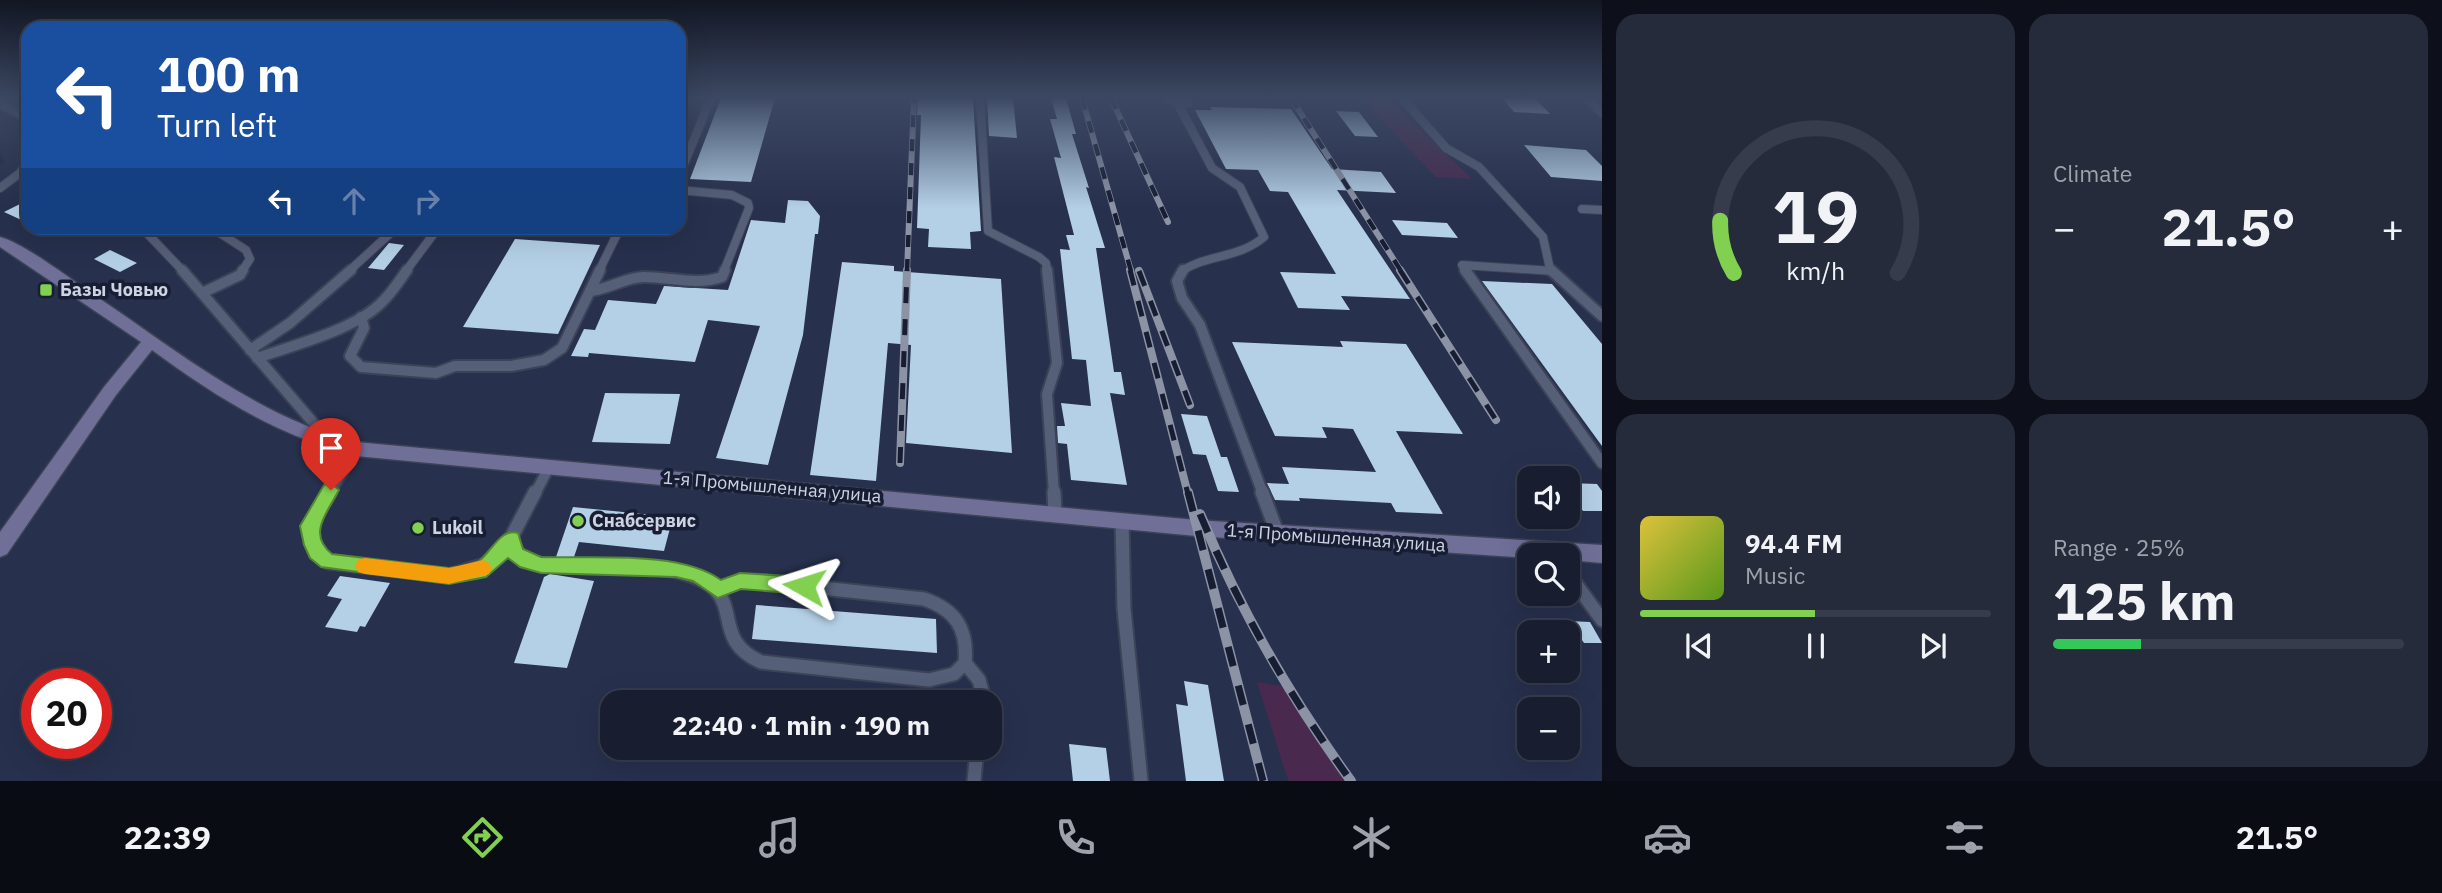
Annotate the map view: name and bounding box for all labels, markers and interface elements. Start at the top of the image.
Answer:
text: 100 m [157,42,301,105]
icon: left [42,49,133,140]
text: Turn left [157,104,277,146]
text: Climate [2053,158,2132,188]
text: 19 [1772,168,1859,263]
icon: left [262,182,300,220]
icon: ahead [335,182,373,220]
icon: right [408,182,446,220]
text: 21.5° [2161,193,2296,260]
text: − [2053,203,2076,252]
text: + [2381,203,2404,252]
text: km/h [1786,254,1845,287]
place label: Базы Човью [60,278,168,301]
marker: Базы Човью [38,282,54,298]
pin [301,418,361,490]
icon: arrive [312,429,350,467]
street label: 1-я Промышленная улица [662,465,883,508]
map controls [1517,466,1580,760]
button: sound [1517,466,1580,529]
place label: Снабсервис [592,509,696,532]
marker: Снабсервис [570,513,586,529]
place label: Lukoil [432,516,483,539]
street label: 1-я Промышленная улица [1226,518,1447,557]
marker: Lukoil [410,520,426,536]
text: 94.4 FM [1745,526,1843,560]
text: Range · 25% [2053,532,2185,562]
button: search [1517,543,1580,606]
position arrow [767,549,841,623]
text: Music [1745,560,1805,590]
text: 125 km [2053,567,2235,634]
button: + [1517,620,1580,683]
icon: previous [1680,627,1718,665]
icon: pause [1797,627,1835,665]
icon: next [1914,627,1952,665]
speed limit sign: 20 [21,668,112,759]
button: − [1517,697,1580,760]
text: 22:40 · 1 min · 190 m [672,708,930,742]
icon: directions [458,813,507,862]
icon: music [755,813,804,862]
icon: phone [1051,813,1100,862]
icon: climate [1347,813,1396,862]
icon: car [1643,813,1692,862]
icon: filters [1940,813,1989,862]
text: 22:39 [124,816,211,858]
text: 21.5° [2236,816,2318,858]

